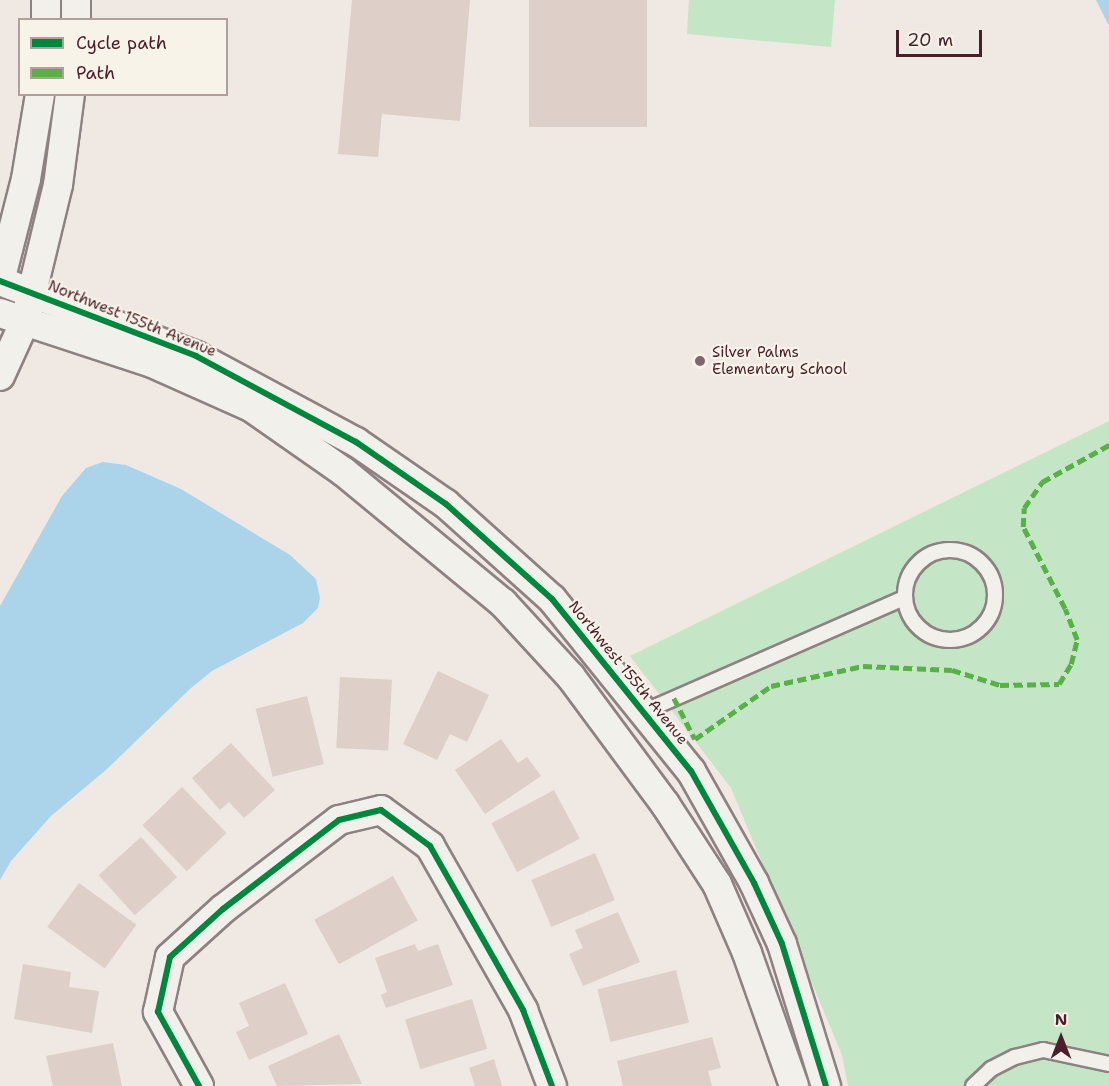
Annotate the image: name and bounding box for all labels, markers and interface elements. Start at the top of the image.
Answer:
legend [18,18,228,96]
scale bar [899,18,984,56]
text: 20 m [907,28,953,52]
text: Cycle path [76,31,167,55]
text: Path [76,61,115,85]
street label: Northwest 155th Avenue [45,277,219,361]
place label: Silver Palms Elementary School [712,343,847,378]
marker: Silver Palms Elementary School [693,354,707,368]
street label: Northwest 155th Avenue [564,598,692,748]
north arrow [1031,1008,1091,1068]
text: N [1055,1009,1067,1030]

